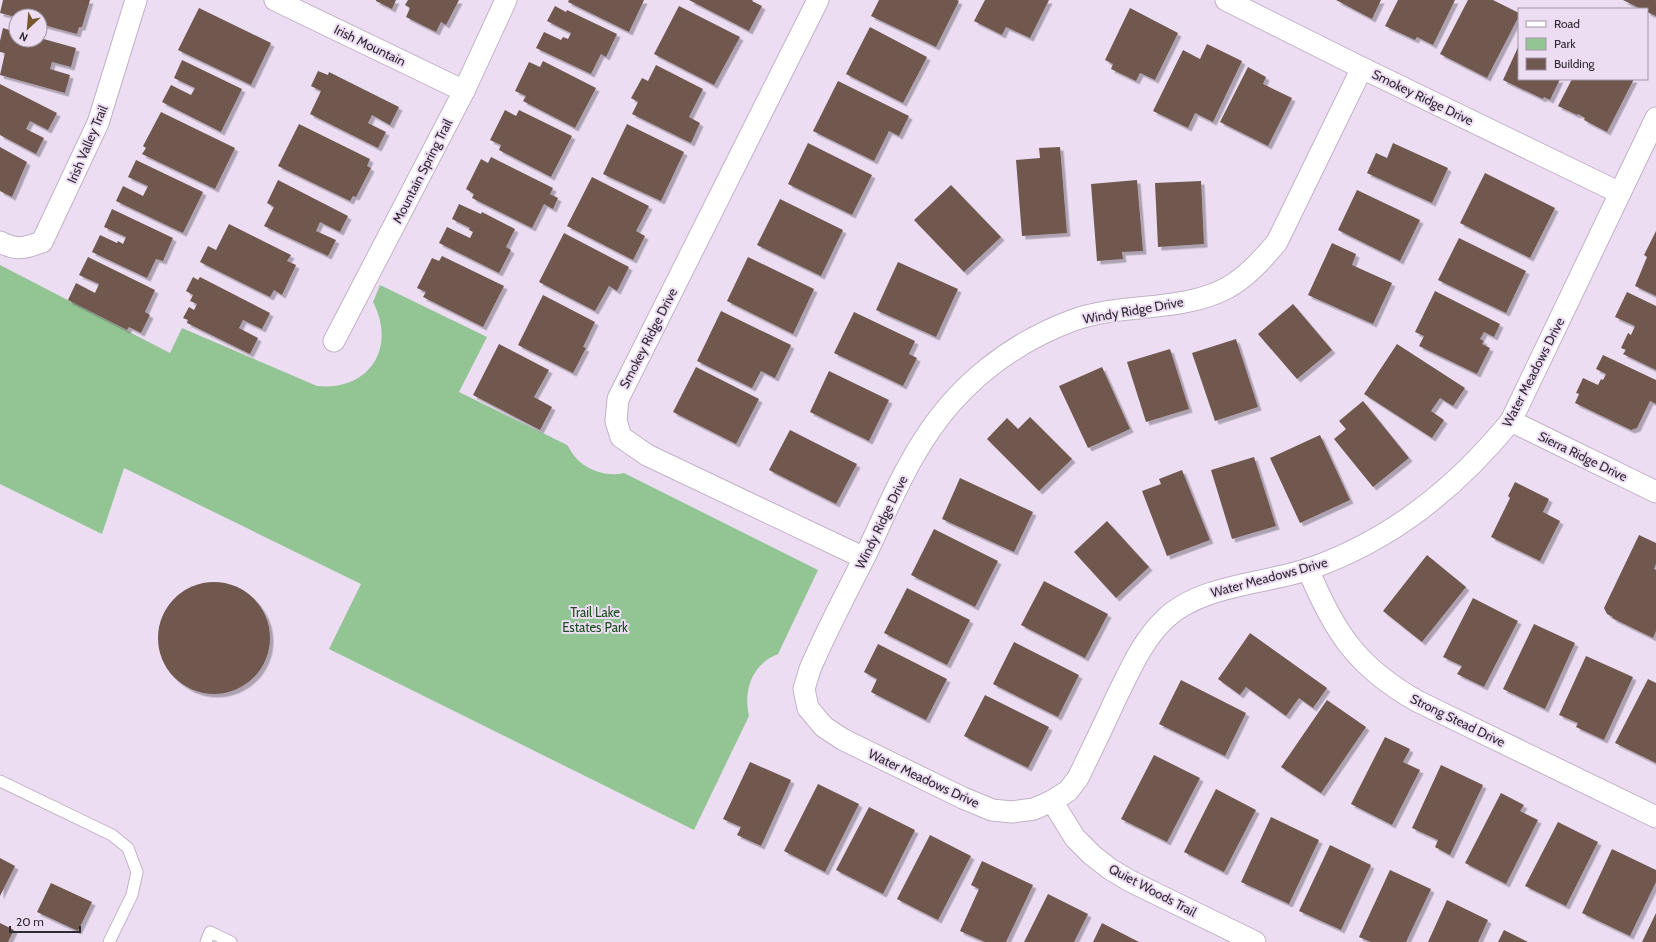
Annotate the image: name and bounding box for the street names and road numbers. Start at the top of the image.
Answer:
street label: Irish Mountain [332,21,408,69]
street label: Smokey Ridge Drive [1370,66,1477,129]
street label: Irish Valley Trail [63,103,111,185]
street label: Mountain Spring Trail [389,116,455,226]
street label: Smokey Ridge Drive [616,285,680,391]
street label: Windy Ridge Drive [1081,293,1185,327]
street label: Water Meadows Drive [1499,314,1568,429]
street label: Sierra Ridge Drive [1536,428,1630,485]
street label: Windy Ridge Drive [851,472,911,571]
street label: Water Meadows Drive [1209,554,1330,600]
street label: Strong Stead Drive [1408,690,1508,750]
street label: Water Meadows Drive [866,745,982,811]
street label: Quiet Woods Trail [1106,860,1200,920]

